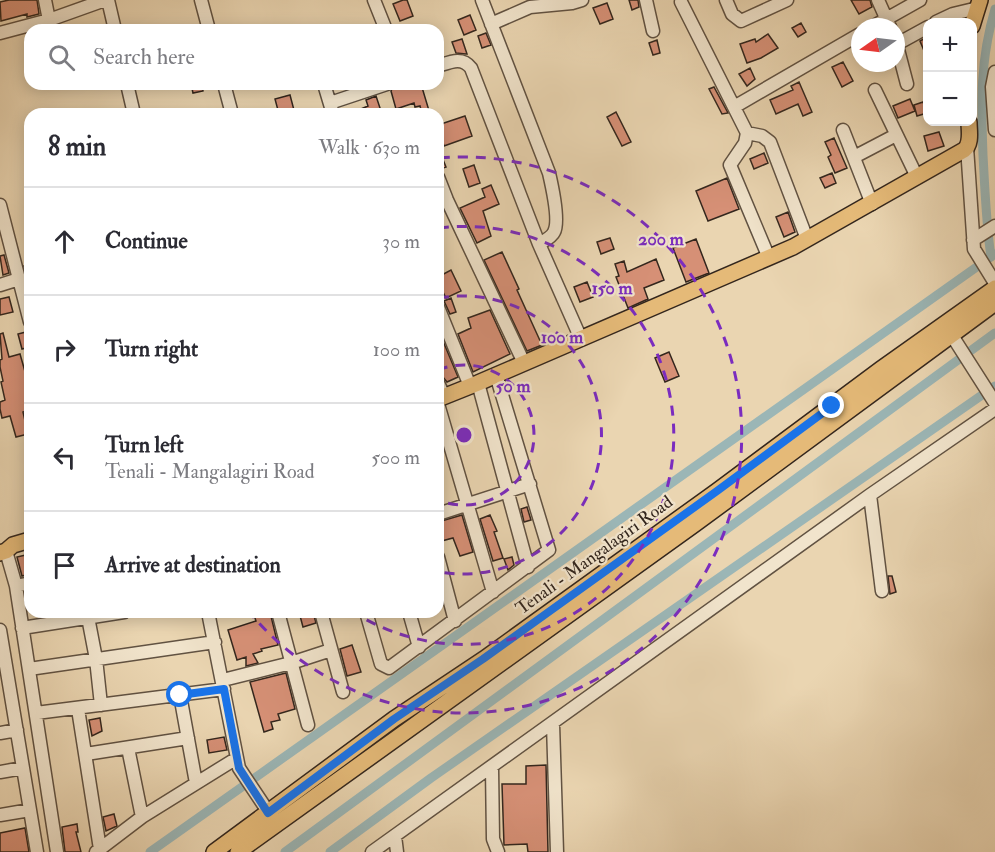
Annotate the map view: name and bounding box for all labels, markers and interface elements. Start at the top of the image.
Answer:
north arrow [851,18,905,72]
map controls [923,18,977,126]
button: + [923,18,977,72]
search box [24,24,444,90]
icon: search [45,41,78,74]
text: Search here [93,43,195,71]
button: − [923,72,977,126]
text: 8 min [48,131,106,163]
text: Walk · 630 m [318,135,420,160]
icon: ahead [48,225,81,258]
text: Continue [105,227,188,255]
text: 200 m [638,228,685,251]
text: 30 m [382,229,420,254]
text: 150 m [591,277,634,300]
text: 100 m [541,326,584,349]
icon: right [48,333,81,366]
text: Turn right [105,335,198,363]
text: 100 m [373,337,420,362]
text: 50 m [496,375,531,398]
route end [818,392,844,418]
centre of rings [454,425,474,445]
text: Turn left [105,431,184,459]
icon: left [48,441,81,474]
text: 500 m [371,445,420,470]
text: Tenali - Mangalagiri Road [105,459,315,484]
street label: Tenali - Mangalagiri Road [511,491,677,620]
icon: arrive [48,549,81,582]
text: Arrive at destination [105,551,281,579]
route start [166,681,192,707]

